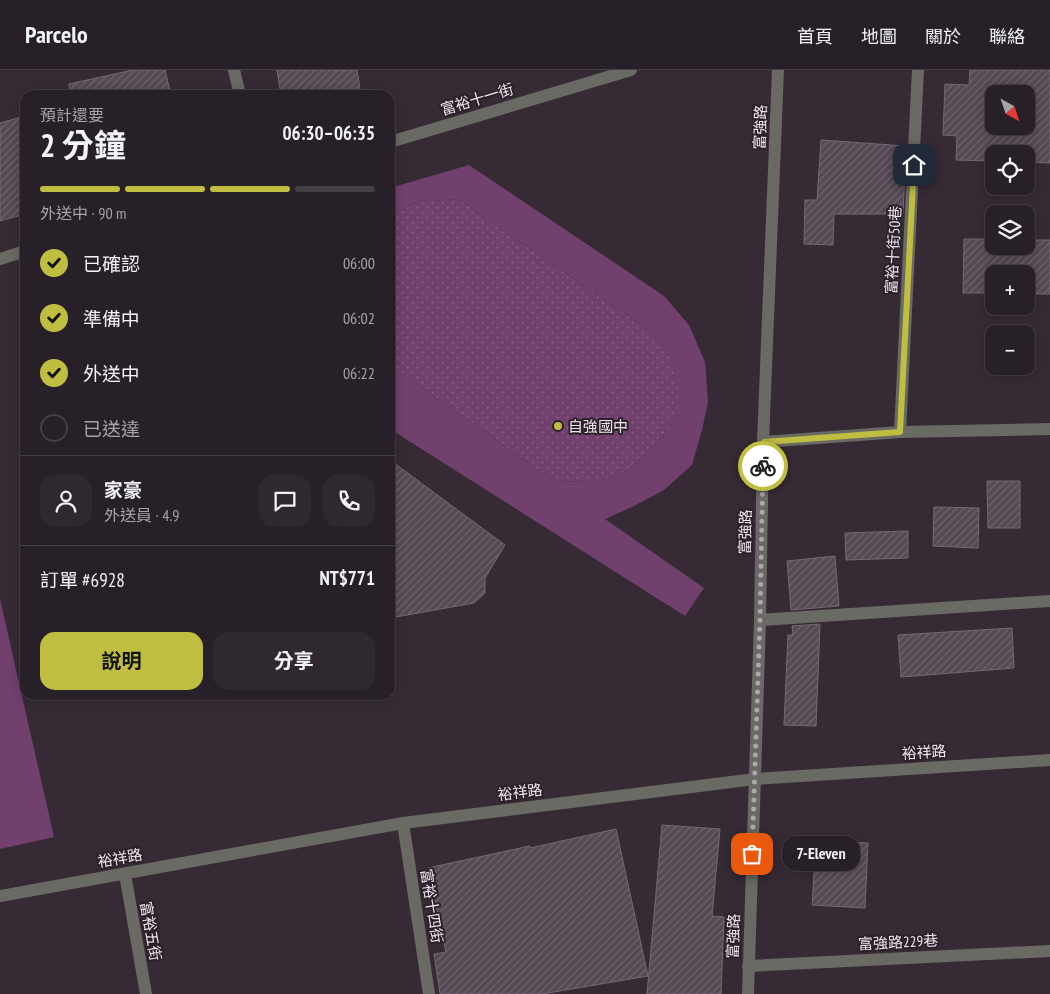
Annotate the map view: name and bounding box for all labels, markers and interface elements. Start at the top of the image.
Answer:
text: Parcelo [25,19,88,50]
text: 首頁 [797,25,833,48]
text: 地圖 [861,25,897,48]
text: 關於 [925,25,961,48]
text: 聯絡 [989,25,1025,48]
street label: 富裕十一街 [438,79,516,119]
north arrow [985,85,1035,135]
map controls [985,85,1035,375]
street label: 富強路 [750,104,770,150]
text: 預計還要 [40,105,104,125]
text: 06:30–06:35 [282,121,375,145]
text: 2 分鐘 [40,124,126,166]
pin [893,144,935,186]
button: locate [985,145,1035,195]
icon: home [900,151,928,179]
text: 外送中 · 90 m [40,203,126,223]
street label: 富裕十街50巷 [881,205,905,295]
button: layers [985,205,1035,255]
icon: check [40,249,68,277]
text: 已確認 [83,252,140,276]
text: 06:00 [343,253,375,273]
button: + [985,265,1035,315]
icon: check [40,304,68,332]
text: 準備中 [83,307,140,331]
text: 06:02 [343,308,375,328]
button: − [985,325,1035,375]
icon: check [40,359,68,387]
text: 外送中 [83,362,140,386]
text: 06:22 [343,363,375,383]
text: 已送達 [83,417,140,441]
place label: 自強國中 [568,417,628,436]
marker: 自強國中 [552,420,564,432]
courier [738,441,788,491]
icon: bike [749,452,777,480]
button: person [40,475,92,527]
button: chat [259,475,311,527]
button: phone [323,475,375,527]
text: 家豪 [104,478,142,502]
text: 外送員 · 4.9 [104,505,179,525]
street label: 富強路 [735,509,755,555]
text: NT$771 [319,566,375,590]
text: 訂單 #6928 [40,568,125,592]
button: 說明 [40,632,203,690]
button: 分享 [213,632,375,690]
street label: 裕祥路 [901,741,947,763]
street label: 裕祥路 [497,780,543,804]
pin [731,833,773,875]
callout: 7-Eleven [782,836,860,872]
icon: bag [738,840,766,868]
text: 7-Eleven [796,843,846,863]
street label: 裕祥路 [96,845,144,871]
street label: 富裕十四街 [417,867,447,945]
street label: 富裕五街 [136,900,166,962]
street label: 富強路 [723,913,743,959]
street label: 富強路229巷 [857,930,939,954]

